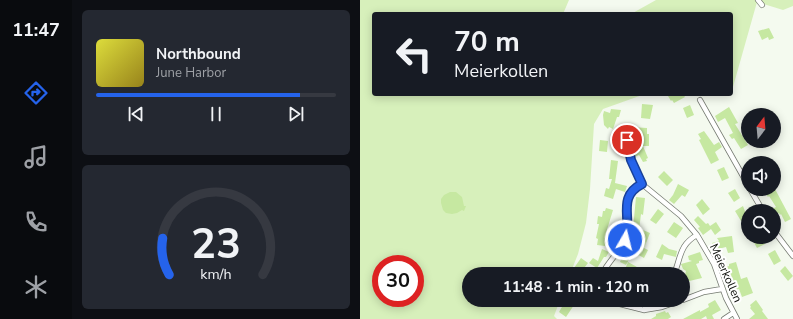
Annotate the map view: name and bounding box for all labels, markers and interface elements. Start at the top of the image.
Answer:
text: 11:47 [12,18,60,42]
text: 70 m [454,23,520,61]
icon: left [388,28,440,80]
text: Northbound [156,44,241,64]
text: Meierkollen [454,59,548,83]
text: June Harbor [156,64,226,82]
icon: directions [22,79,50,107]
icon: previous [125,103,147,125]
icon: pause [205,103,227,125]
icon: next [285,103,307,125]
north arrow [741,108,781,148]
map controls [741,108,781,244]
pin [610,123,644,157]
icon: arrive [616,129,638,151]
icon: music [22,143,50,171]
button: sound [741,156,781,196]
button: search [741,204,781,244]
icon: phone [22,208,50,236]
text: 23 [191,216,241,273]
position arrow [604,219,646,261]
street label: Meierkollen [706,241,746,305]
speed limit sign: 30 [372,255,424,307]
text: km/h [200,264,232,283]
icon: climate [22,273,50,301]
text: 11:48 · 1 min · 120 m [503,277,649,297]

